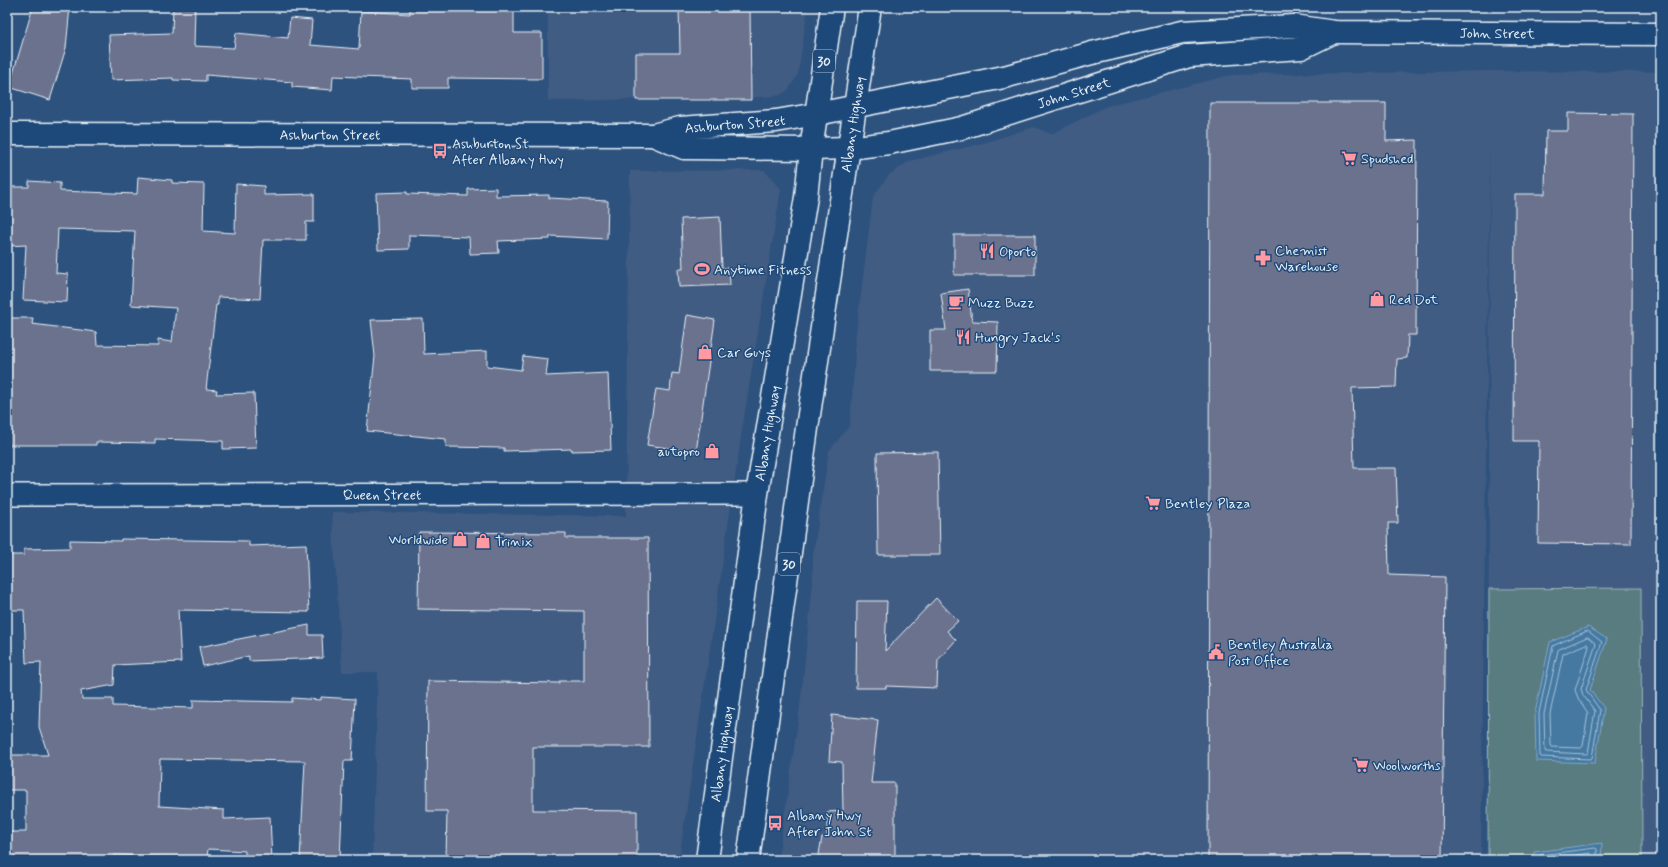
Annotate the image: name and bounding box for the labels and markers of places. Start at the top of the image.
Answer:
place label: Ashburton St After Albany Hwy [452,135,564,169]
bus stop icon: Ashburton St After Albany Hwy [431,142,449,160]
supermarket icon: Spudshed [1340,149,1358,167]
place label: Spudshed [1361,150,1414,168]
restaurant icon: Oporto [978,242,996,260]
place label: Chemist Warehouse [1275,242,1338,276]
place label: Oporto [999,243,1036,261]
pharmacy icon: Chemist Warehouse [1254,249,1272,267]
sports icon: Anytime Fitness [693,260,711,278]
place label: Anytime Fitness [714,261,812,279]
shop icon: Red Dot [1368,290,1386,308]
place label: Red Dot [1389,291,1439,309]
cafe icon: Muzz Buzz [947,293,965,311]
place label: Muzz Buzz [968,294,1035,312]
restaurant icon: Hungry Jack's [954,328,972,346]
place label: Hungry Jack's [975,329,1060,348]
shop icon: Car Guys [696,343,714,361]
place label: Car Guys [717,344,771,362]
shop icon: autopro [703,442,721,460]
place label: autopro [658,443,700,461]
supermarket icon: Bentley Plaza [1144,494,1162,512]
place label: Bentley Plaza [1165,495,1251,513]
shop icon: Worldwide [451,530,469,548]
place label: Worldwide [388,531,448,549]
shop icon: Trinix [474,532,492,550]
place label: Trinix [495,533,532,551]
place label: Bentley Australia Post Office [1228,636,1333,670]
public building icon: Bentley Australia Post Office [1207,643,1225,661]
supermarket icon: Woolworths [1352,756,1370,774]
place label: Woolworths [1373,757,1441,775]
place label: Albany Hwy After John St [787,807,872,841]
bus stop icon: Albany Hwy After John St [766,814,784,832]

